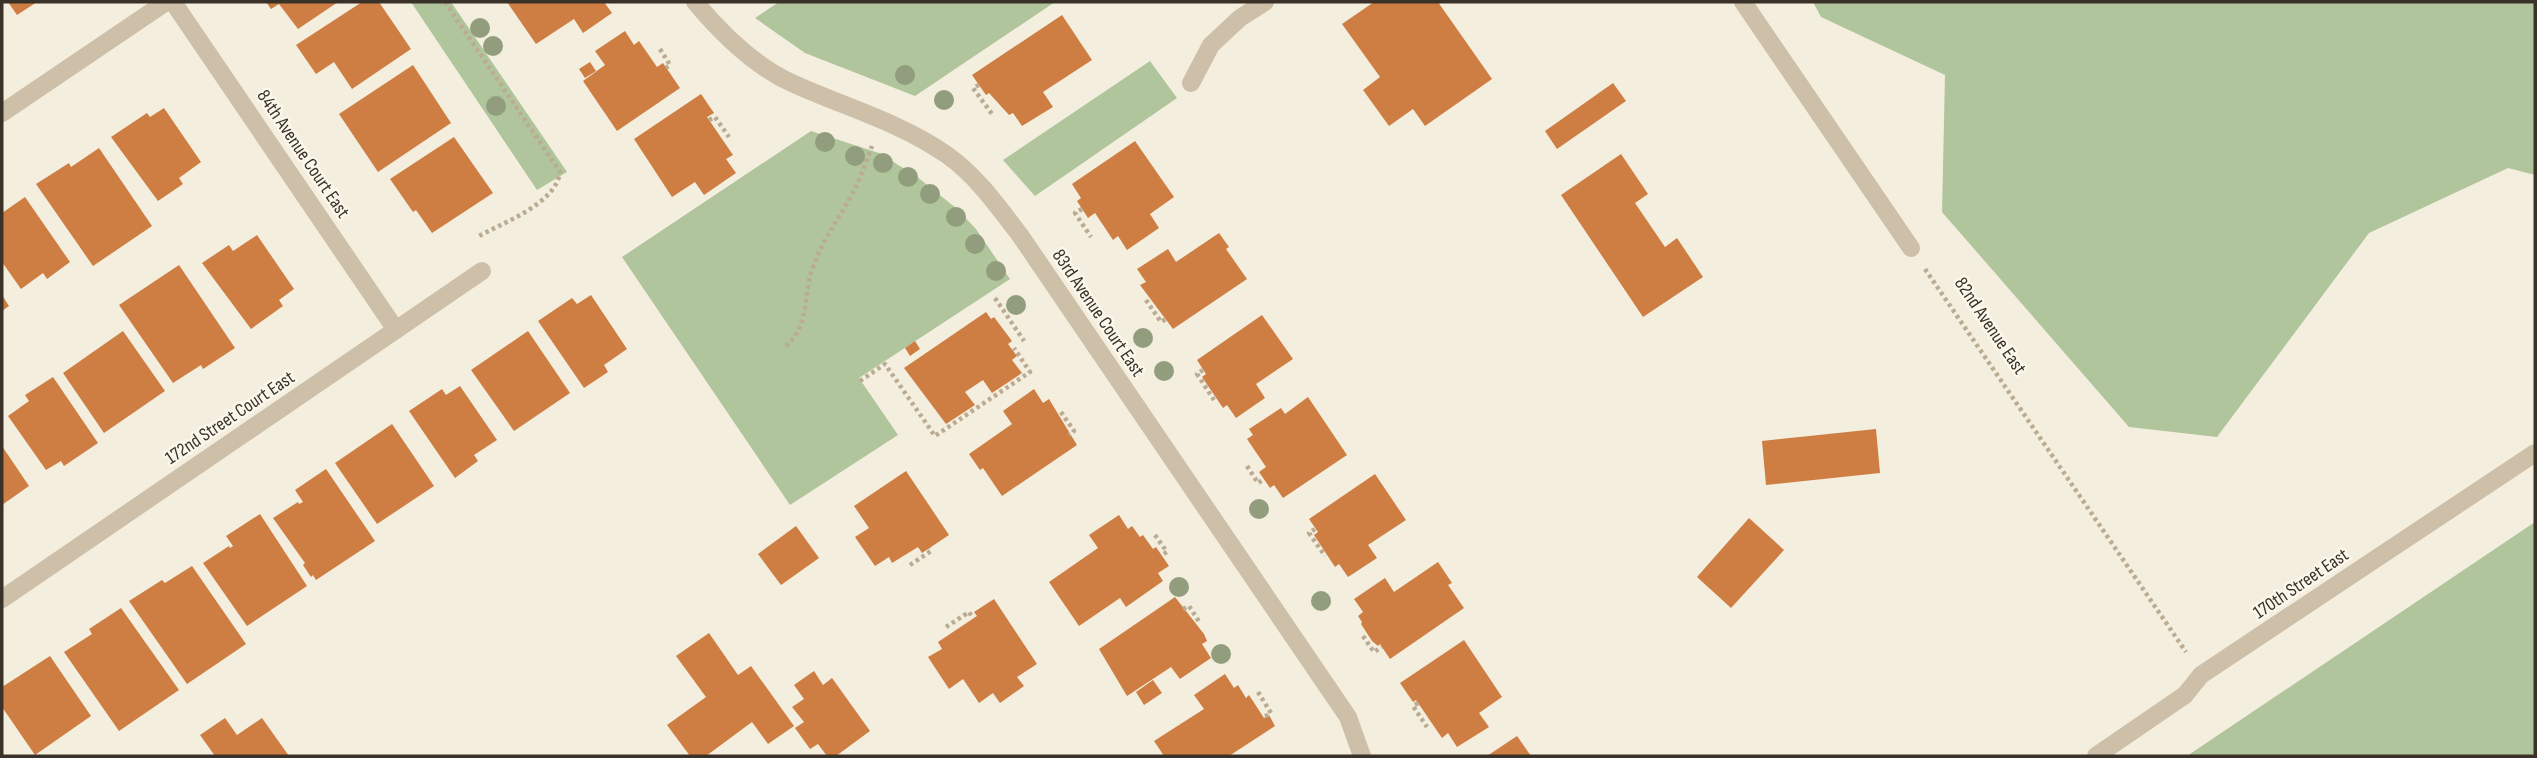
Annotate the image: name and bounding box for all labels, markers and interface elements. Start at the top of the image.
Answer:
street label: 84th Avenue Court East [252,85,355,223]
street label: 83rd Avenue Court East [1047,245,1149,381]
street label: 82nd Avenue East [1949,273,2031,379]
street label: 172nd Street Court East [161,366,299,470]
street label: 170th Street East [2249,544,2353,624]

